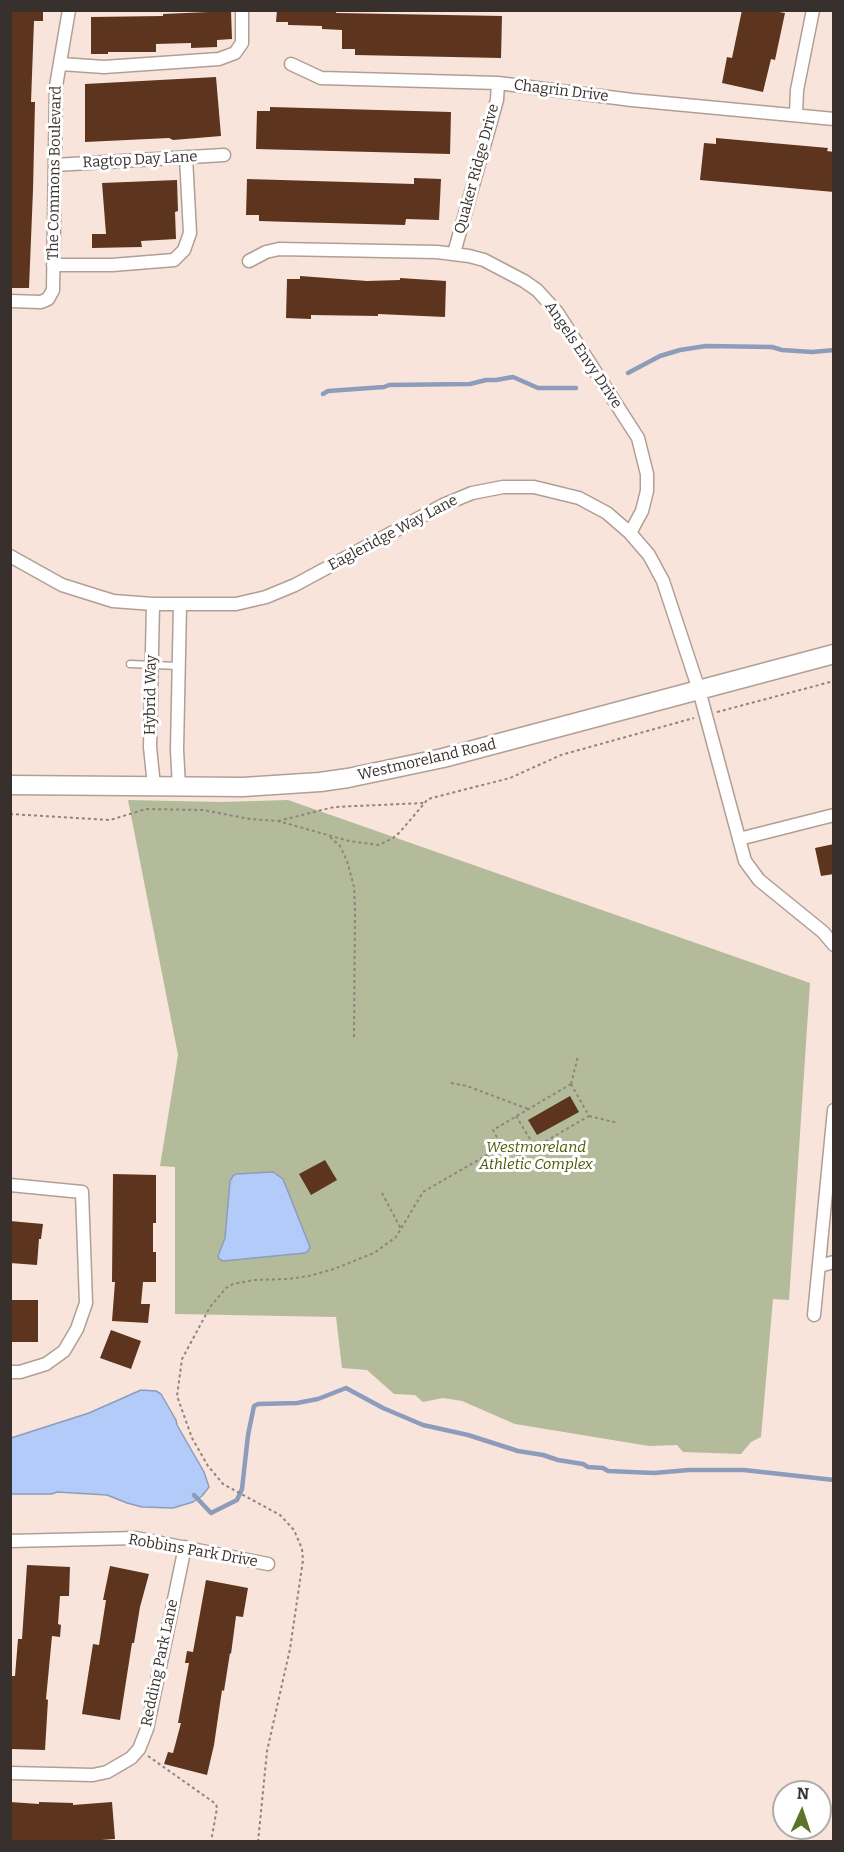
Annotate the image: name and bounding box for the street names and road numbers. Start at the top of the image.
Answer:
street label: Chagrin Drive [513,76,609,106]
street label: The Commons Boulevard [44,86,66,260]
street label: Quaker Ridge Drive [451,102,503,236]
street label: Ragtop Day Lane [82,148,198,172]
street label: Angels Envy Drive [541,298,625,412]
street label: Eagleridge Way Lane [325,491,461,575]
street label: Hybrid Way [141,655,161,735]
street label: Westmoreland Road [356,735,498,785]
street label: Robbins Park Drive [127,1531,259,1571]
street label: Redding Park Lane [138,1598,182,1728]

